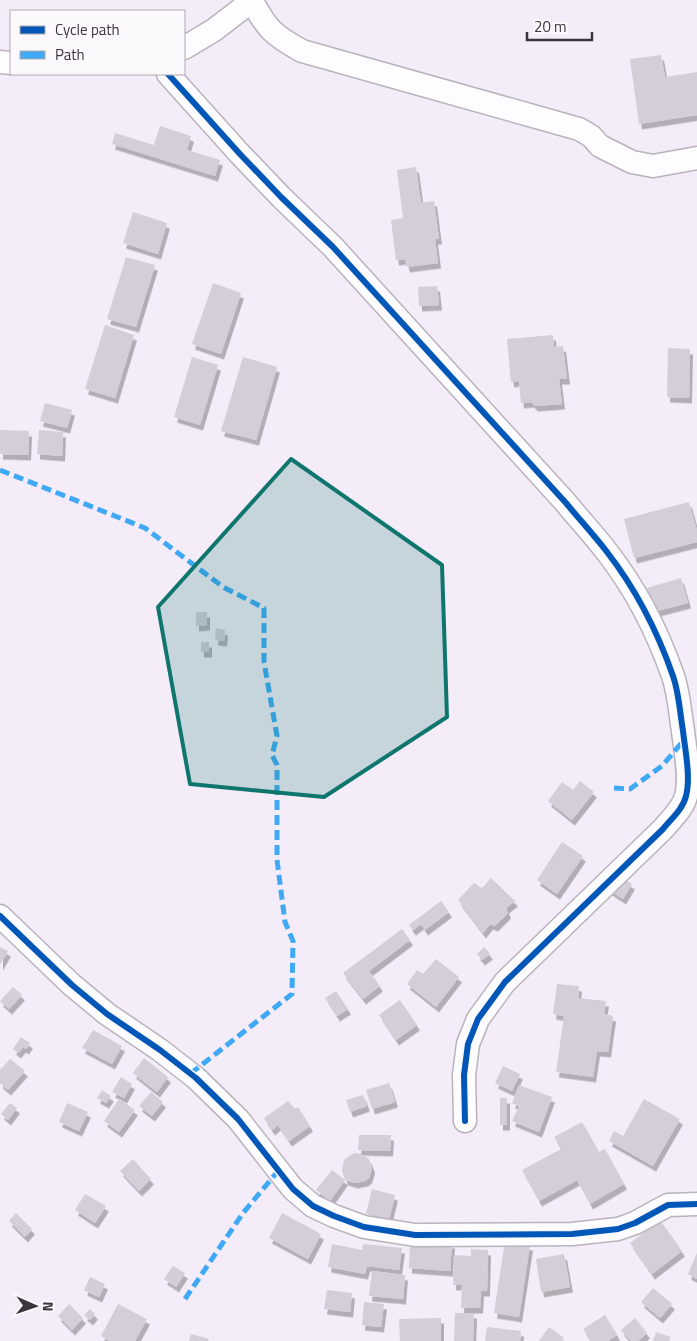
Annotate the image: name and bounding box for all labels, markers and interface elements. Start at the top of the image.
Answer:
legend [10,10,185,75]
scale bar [527,10,592,42]
text: 20 m [534,15,567,38]
text: Cycle path [55,18,120,41]
text: Path [55,43,85,66]
north arrow [10,1281,60,1331]
text: N [38,1301,59,1312]

